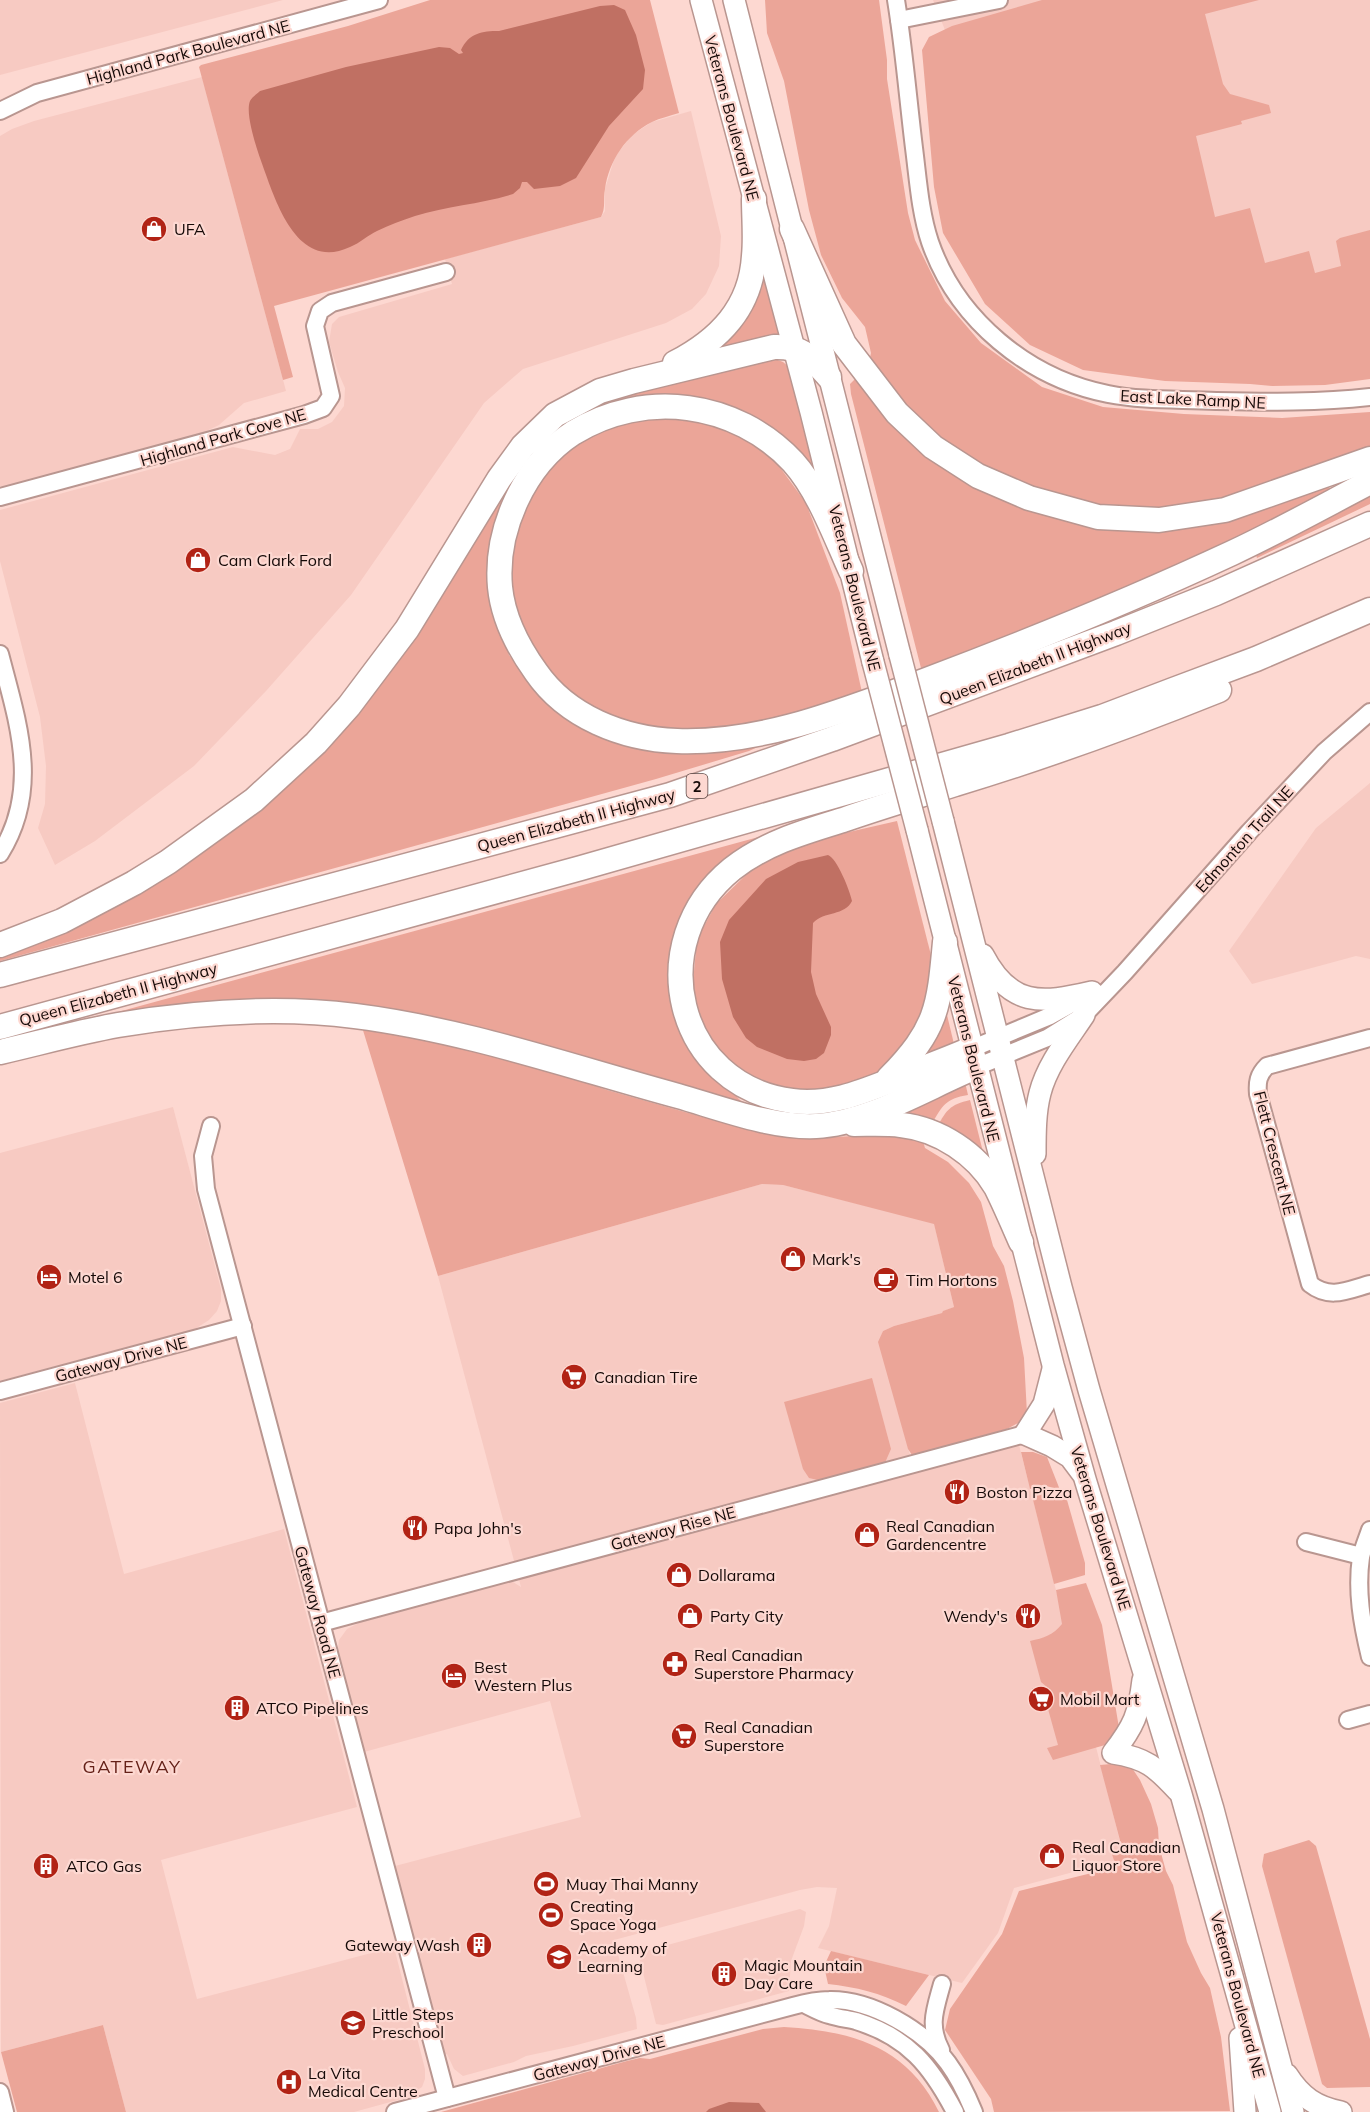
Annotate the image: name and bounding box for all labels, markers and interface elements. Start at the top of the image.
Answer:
street label: Highland Park Boulevard NE [84,15,292,89]
street label: Veterans Boulevard NE [700,33,764,203]
shop icon: UFA [139,214,169,244]
place label: UFA [174,219,206,239]
street label: East Lake Ramp NE [1120,385,1266,413]
street label: Highland Park Cove NE [138,404,308,470]
street label: Veterans Boulevard NE [825,503,885,673]
shop icon: Cam Clark Ford [183,545,213,575]
place label: Cam Clark Ford [218,550,332,570]
street label: Queen Elizabeth II Highway [936,617,1134,709]
road number: 2 [686,774,708,798]
street label: Edmonton Trail NE [1191,782,1297,896]
street label: Queen Elizabeth II Highway [475,784,678,856]
street label: Queen Elizabeth II Highway [17,958,220,1030]
street label: Veterans Boulevard NE [944,974,1004,1144]
street label: Flett Crescent NE [1250,1089,1300,1217]
shop icon: Mark's [778,1244,808,1274]
place label: Mark's [812,1249,861,1269]
hotel icon: Motel 6 [34,1262,64,1292]
cafe icon: Tim Hortons [871,1265,901,1295]
place label: Motel 6 [68,1267,123,1287]
place label: Tim Hortons [906,1270,997,1290]
street label: Gateway Drive NE [53,1332,189,1386]
supermarket icon: Canadian Tire [559,1362,589,1392]
place label: Canadian Tire [594,1367,698,1387]
street label: Veterans Boulevard NE [1067,1444,1135,1612]
restaurant icon: Boston Pizza [942,1477,972,1507]
place label: Boston Pizza [976,1482,1072,1502]
street label: Gateway Rise NE [608,1502,738,1554]
restaurant icon: Papa John's [400,1513,430,1543]
place label: Real Canadian Gardencentre [886,1516,995,1554]
place label: Papa John's [434,1518,522,1538]
shop icon: Real Canadian Gardencentre [852,1520,882,1550]
street label: Gateway Road NE [291,1544,345,1680]
shop icon: Dollarama [664,1560,694,1590]
place label: Dollarama [698,1565,775,1585]
shop icon: Party City [675,1601,705,1631]
restaurant icon: Wendy's [1013,1601,1043,1631]
place label: Party City [710,1606,784,1626]
place label: Wendy's [943,1606,1008,1626]
place label: Real Canadian Superstore Pharmacy [694,1645,854,1683]
pharmacy icon: Real Canadian Superstore Pharmacy [660,1649,690,1679]
place label: Best Western Plus [474,1657,572,1695]
hotel icon: Best Western Plus [439,1661,469,1691]
supermarket icon: Mobil Mart [1026,1684,1056,1714]
place label: Mobil Mart [1060,1689,1140,1709]
building icon: ATCO Pipelines [222,1693,252,1723]
place label: ATCO Pipelines [256,1698,369,1718]
place label: Real Canadian Superstore [704,1717,813,1755]
supermarket icon: Real Canadian Superstore [669,1721,699,1751]
district label: GATEWAY [83,1755,181,1778]
place label: Real Canadian Liquor Store [1072,1837,1181,1875]
shop icon: Real Canadian Liquor Store [1037,1841,1067,1871]
building icon: ATCO Gas [31,1851,61,1881]
place label: ATCO Gas [66,1856,142,1876]
sports icon: Muay Thai Manny [531,1869,561,1899]
place label: Muay Thai Manny [566,1874,699,1894]
place label: Creating Space Yoga [570,1896,657,1934]
sports icon: Creating Space Yoga [536,1900,566,1930]
street label: Veterans Boulevard NE [1206,1910,1270,2080]
building icon: Gateway Wash [464,1930,494,1960]
place label: Gateway Wash [345,1935,460,1955]
place label: Academy of Learning [578,1938,667,1976]
school or university icon: Academy of Learning [544,1942,574,1972]
place label: Magic Mountain Day Care [744,1955,863,1993]
building icon: Magic Mountain Day Care [709,1959,739,1989]
place label: Little Steps Preschool [372,2004,454,2042]
school or university icon: Little Steps Preschool [338,2008,368,2038]
street label: Gateway Drive NE [531,2031,667,2085]
place label: La Vita Medical Centre [308,2063,418,2101]
hospital icon: La Vita Medical Centre [274,2067,304,2097]

